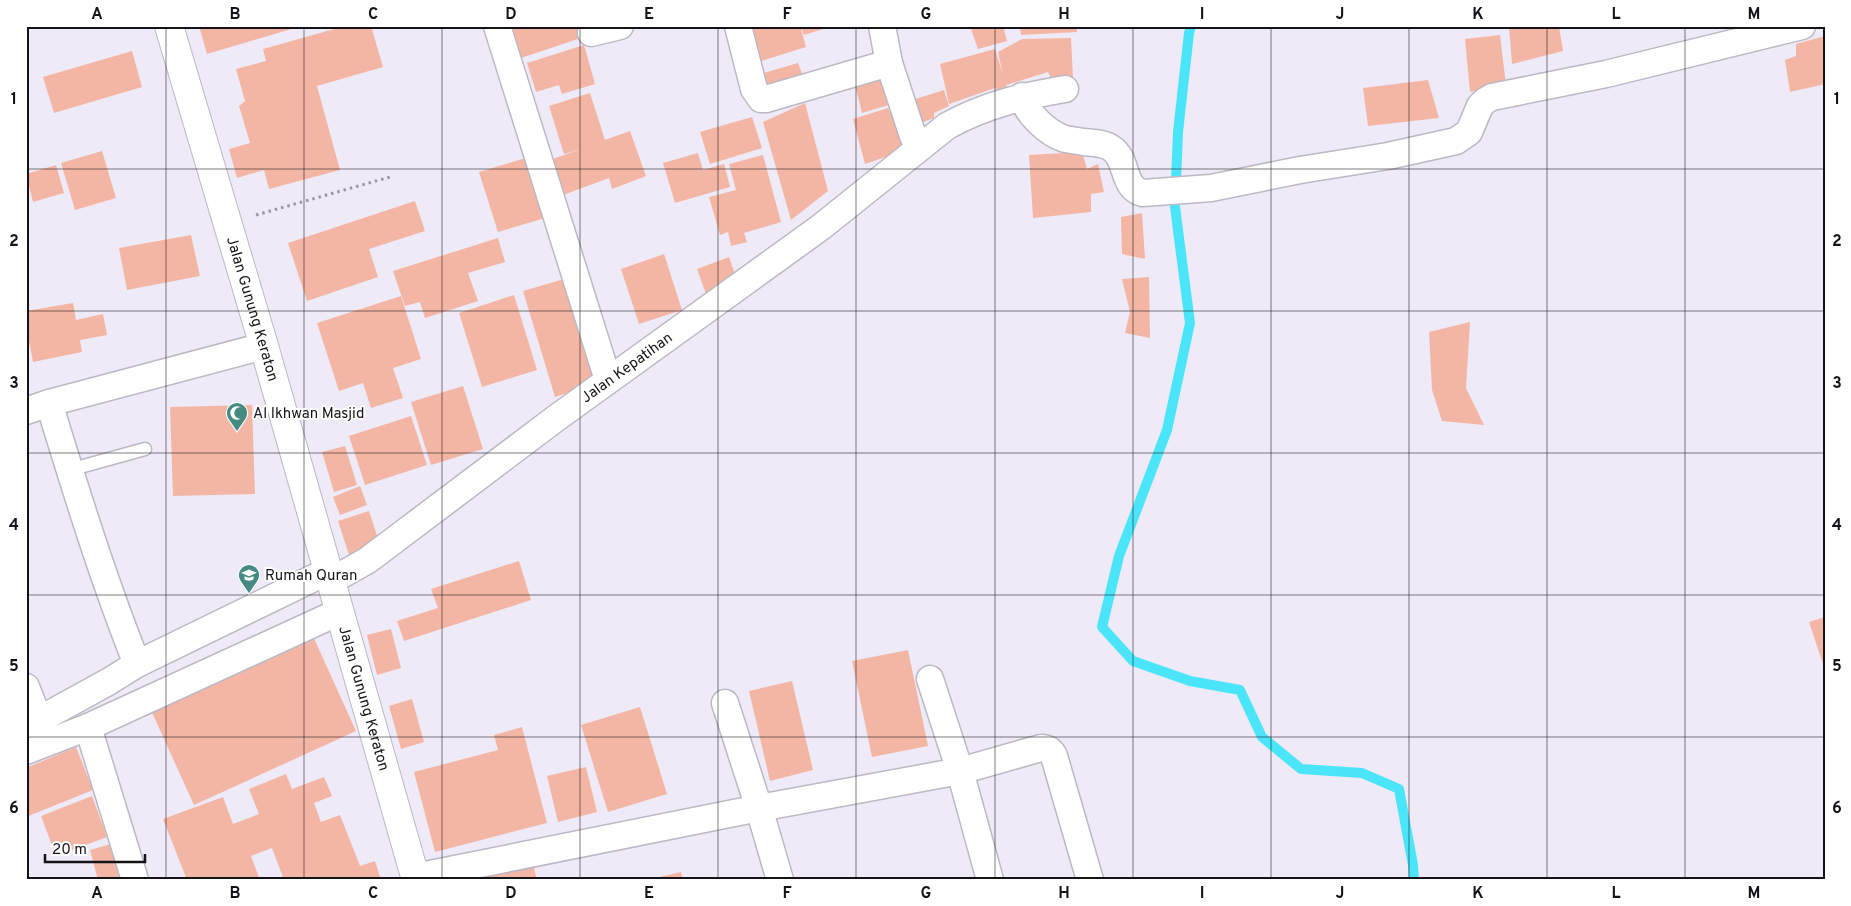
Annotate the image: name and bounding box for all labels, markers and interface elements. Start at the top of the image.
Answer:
text: A [91,5,103,25]
text: B [229,5,241,25]
text: C [368,5,378,25]
text: D [505,5,517,25]
text: E [644,5,654,25]
text: F [782,5,792,25]
text: G [921,5,931,25]
text: H [1058,5,1070,25]
text: I [1200,5,1204,25]
text: J [1336,5,1344,25]
text: K [1472,5,1484,25]
text: L [1611,5,1621,25]
text: M [1748,5,1760,25]
text: 1 [11,90,17,110]
text: 1 [1834,90,1840,110]
text: 2 [9,232,19,252]
text: 2 [1832,232,1842,252]
street label: Jalan Gunung Keraton [221,235,282,384]
street label: Jalan Kepatihan [578,329,677,408]
text: 3 [9,374,19,394]
text: 3 [1832,374,1842,394]
mosque icon: Al Ikhwan Masjid [225,401,249,432]
place label: Al Ikhwan Masjid [253,405,364,424]
text: 4 [9,516,19,536]
text: 4 [1832,516,1842,536]
school or university icon: Rumah Quran [237,563,261,594]
place label: Rumah Quran [265,567,358,586]
street label: Jalan Gunung Keraton [333,624,392,773]
text: 5 [9,657,19,677]
text: 5 [1832,657,1842,677]
text: 6 [9,799,19,819]
text: 6 [1832,799,1842,819]
scale bar [45,831,145,863]
text: 20 m [52,841,87,860]
text: A [91,884,103,904]
text: B [229,884,241,904]
text: C [368,884,378,904]
text: D [505,884,517,904]
text: E [644,884,654,904]
text: F [782,884,792,904]
text: G [921,884,931,904]
text: H [1058,884,1070,904]
text: I [1200,884,1204,904]
text: J [1336,884,1344,904]
text: K [1472,884,1484,904]
text: L [1611,884,1621,904]
text: M [1748,884,1760,904]

